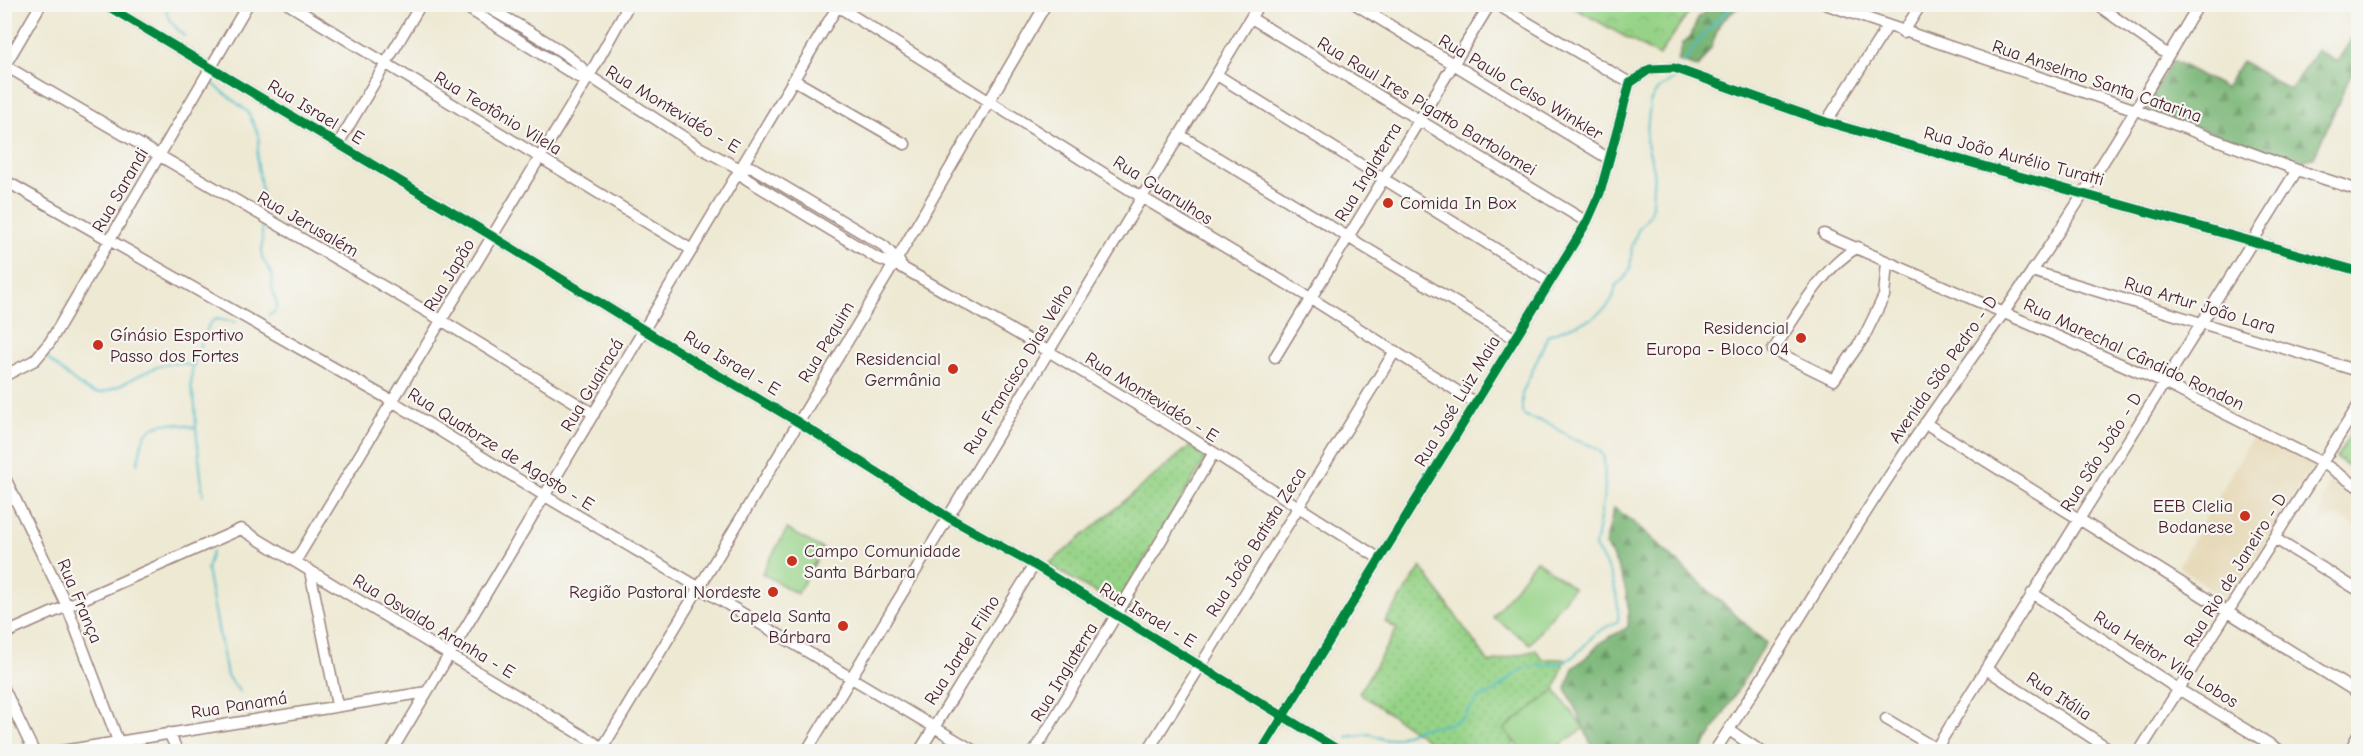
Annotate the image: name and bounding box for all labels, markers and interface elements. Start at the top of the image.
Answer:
street label: Rua Paulo Celso Winkler [1435,30,1607,145]
street label: Rua Raul Ires Pigatto Bartolomei [1313,33,1540,180]
street label: Rua Anselmo Santa Catarina [1989,36,2204,127]
street label: Rua Montevidéo - E [602,61,744,158]
street label: Rua Teotônio Vilela [430,67,565,160]
street label: Rua Israel - E [264,75,368,150]
street label: Rua Inglaterra [1331,119,1406,226]
street label: Rua João Aurélio Turatti [1921,122,2106,191]
street label: Rua Sarandi [88,144,153,236]
street label: Rua Guarulhos [1109,151,1216,229]
street label: Rua Jerusalém [253,187,362,262]
place label: Comida In Box [1400,193,1517,214]
marker: Comida In Box [1381,196,1395,210]
street label: Rua Japão [420,235,479,315]
street label: Rua Artur João Lara [2122,272,2278,338]
street label: Rua Francisco Dias Velho [959,280,1078,458]
street label: Avenida São Pedro - D [1885,292,2002,447]
street label: Rua Marechal Cândido Rondon [2020,294,2247,415]
street label: Rua Pequim [794,298,859,387]
place label: Residencial Europa - Bloco 04 [1646,318,1789,360]
place label: Gínásio Esportivo Passo dos Fortes [110,325,244,367]
street label: Rua Israel - E [680,326,784,401]
marker: Residencial Europa - Bloco 04 [1794,331,1808,345]
street label: Rua José Luiz Maia [1410,332,1505,471]
street label: Rua Guairacá [556,335,628,436]
marker: Gínásio Esportivo Passo dos Fortes [91,338,105,352]
street label: Rua Montevidéo - E [1081,348,1222,447]
place label: Residencial Germânia [855,349,941,391]
marker: Residencial Germânia [946,362,960,376]
street label: Rua Quatorze de Agosto - E [404,383,598,516]
street label: Rua São João - D [2056,389,2147,516]
street label: Rua João Batista Zeca [1202,464,1311,621]
street label: Rua Rio de Janeiro - D [2179,489,2291,651]
place label: EEB Clelia Bodanese [2153,496,2233,538]
marker: EEB Clelia Bodanese [2238,509,2252,523]
place label: Campo Comunidade Santa Bárbara [804,541,960,583]
marker: Campo Comunidade Santa Bárbara [785,554,799,568]
street label: Rua França [52,556,107,647]
street label: Rua Osvaldo Aranha - E [349,570,519,683]
street label: Rua Israel - E [1096,578,1200,653]
place label: Região Pastoral Nordeste [569,582,761,603]
marker: Região Pastoral Nordeste [766,585,780,599]
street label: Rua Jardel Filho [920,592,1005,709]
place label: Capela Santa Bárbara [730,606,831,648]
street label: Rua Heitor Vila Lobos [2090,606,2242,712]
marker: Capela Santa Bárbara [836,619,850,633]
street label: Rua Inglaterra [1027,619,1102,726]
street label: Rua Itália [2022,668,2095,725]
street label: Rua Panamá [189,688,289,723]

